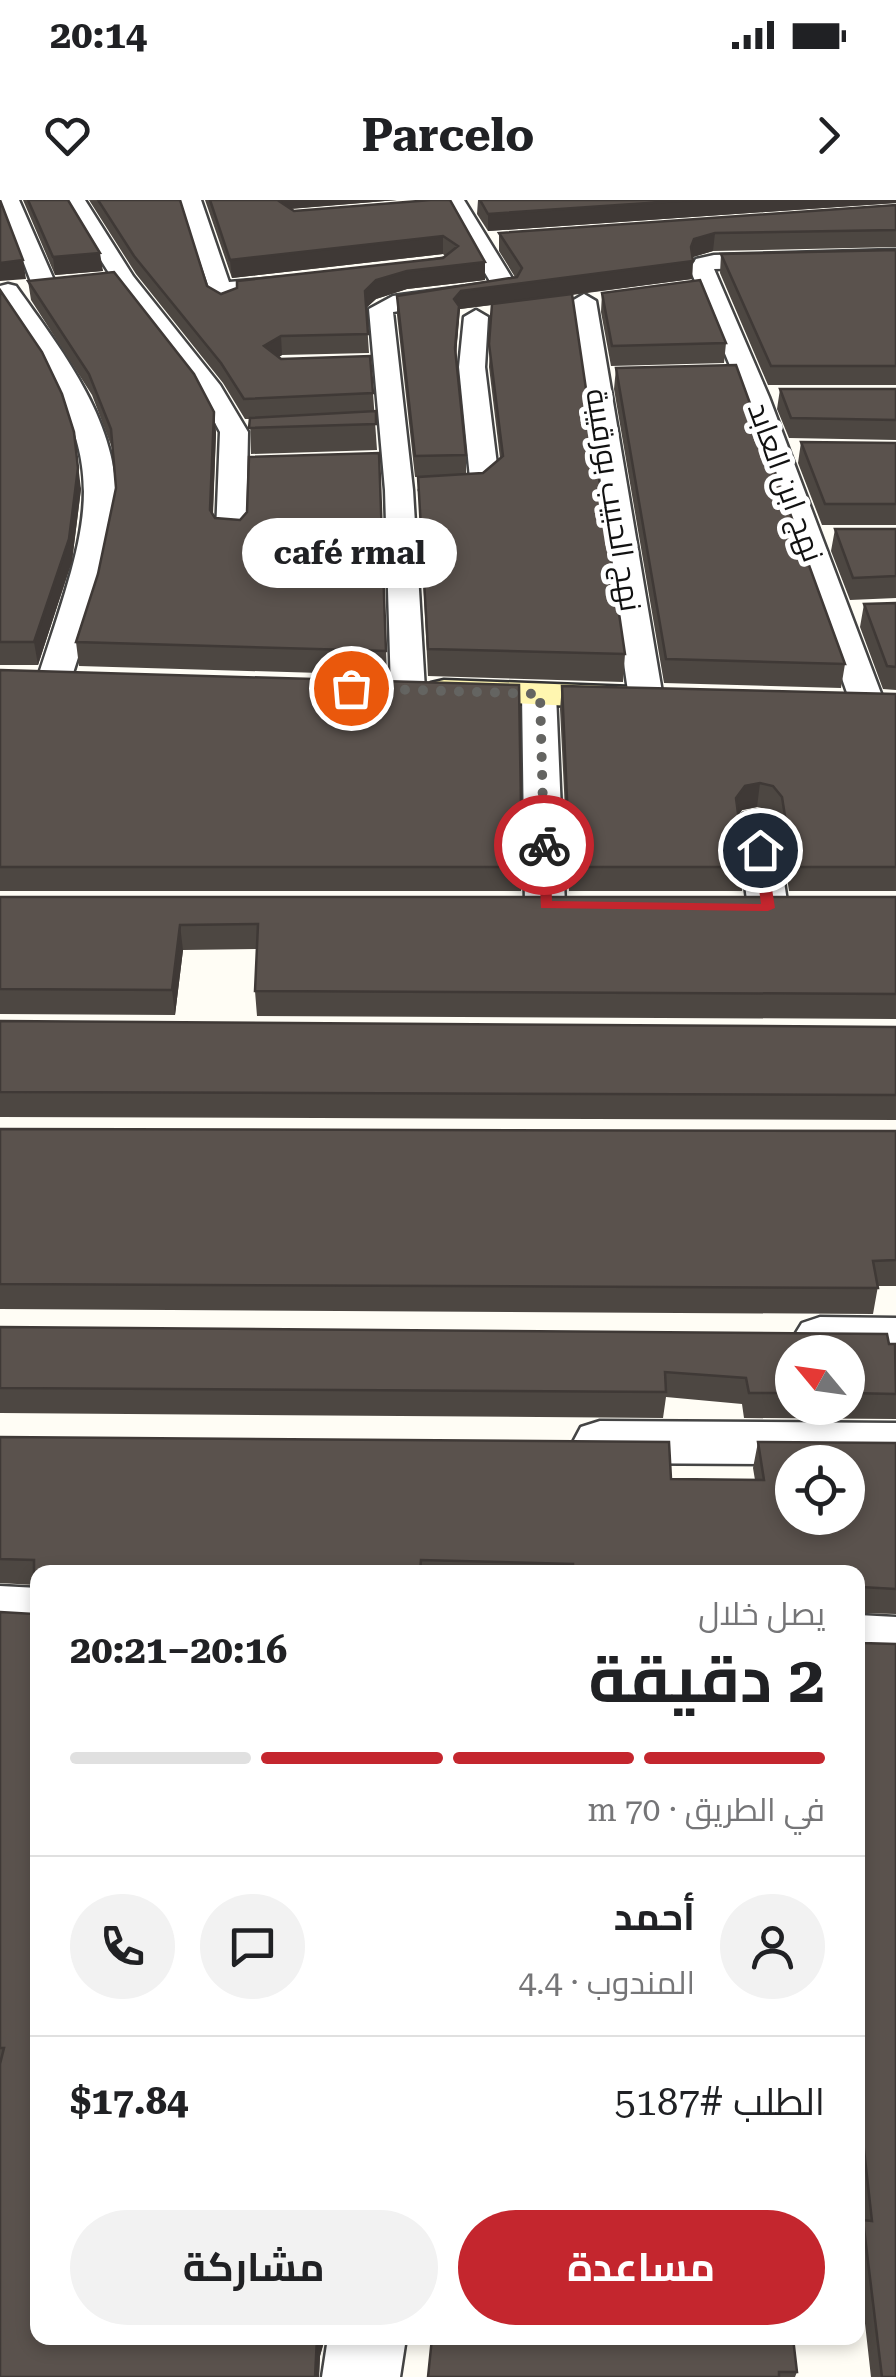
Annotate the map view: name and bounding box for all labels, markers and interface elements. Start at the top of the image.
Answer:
text: 20:14 [50,13,147,57]
icon: heart [40,108,95,163]
icon: forward [801,108,856,163]
text: Parcelo [362,109,534,162]
street label: نهج الحبيب بورقيبة [576,386,649,614]
street label: نهج ابن العابد [738,397,831,568]
callout: café rmal [244,518,458,588]
text: café rmal [274,534,425,572]
pin [309,646,394,731]
icon: bag [324,661,379,716]
courier [494,795,594,895]
pin [718,808,803,893]
icon: bike [517,818,572,873]
icon: home [733,823,788,878]
north arrow [775,1335,865,1425]
map controls [775,1335,865,1535]
button: locate [775,1445,865,1535]
text: يصل خلال [698,1595,825,1633]
text: 20:16–20:21 [70,1628,287,1672]
text: 2 دقيقة [588,1642,825,1718]
text: في الطريق · 70 m [587,1791,825,1829]
button: phone [70,1894,175,1999]
button: chat [200,1894,305,1999]
button: person [720,1894,825,1999]
text: أحمد [614,1895,695,1939]
text: المندوب · 4.4 [518,1964,695,2002]
text: $17.84 [70,2079,188,2123]
text: الطلب #5187 [615,2080,825,2124]
button: مشاركة [70,2210,438,2325]
button: مساعدة [458,2210,825,2325]

